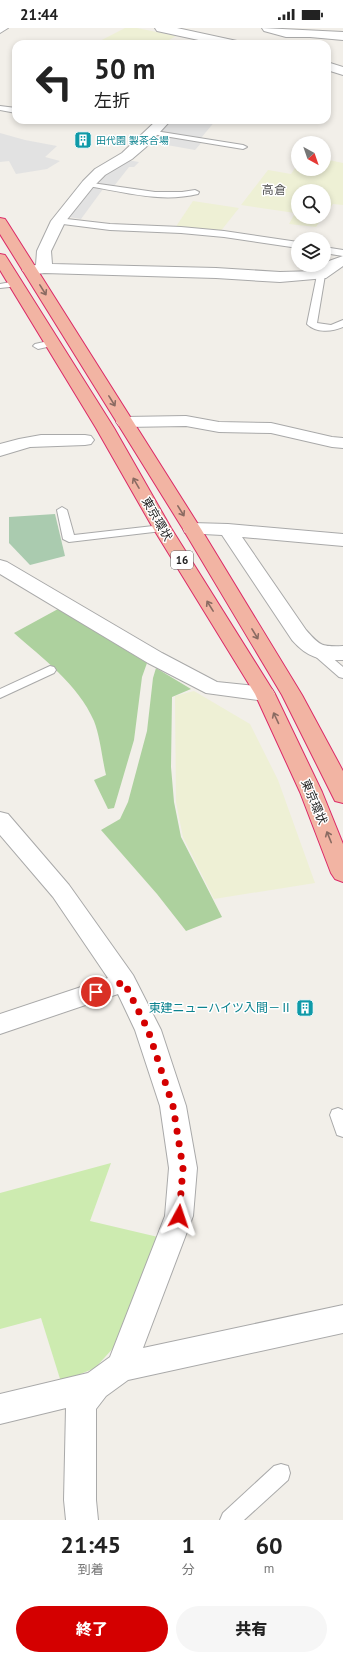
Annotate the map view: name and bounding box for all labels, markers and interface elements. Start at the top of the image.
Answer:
text: 21:44 [20,5,58,24]
text: 50 m [94,50,155,87]
icon: left [28,56,80,108]
text: 左折 [94,89,130,112]
building icon: 田代園 製茶合場 [73,130,93,150]
place label: 田代園 製茶合場 [96,134,169,147]
north arrow [291,136,331,176]
map controls [291,136,331,272]
district label: 高倉 [262,182,286,197]
button: search [291,184,331,224]
button: layers [291,232,331,272]
one-way arrow [38,285,47,296]
one-way arrow [108,395,116,406]
one-way arrow [132,477,140,489]
street label: 東京環状 [139,494,176,543]
one-way arrow [177,505,185,517]
road number: 16 [171,551,193,569]
one-way arrow [206,600,214,612]
one-way arrow [252,628,260,640]
one-way arrow [272,712,279,724]
street label: 東京環状 [298,777,331,827]
one-way arrow [324,831,332,843]
pin [79,975,113,1009]
icon: arrive [85,981,107,1003]
building icon: 東建ニューハイツ入間－Ⅱ [295,998,315,1018]
place label: 東建ニューハイツ入間－Ⅱ [148,1000,292,1015]
position arrow [158,1195,200,1237]
text: 21:45 [60,1529,121,1560]
text: 1 [182,1529,195,1560]
text: 60 [255,1530,283,1561]
text: m [264,1560,274,1577]
text: 到着 [78,1561,104,1578]
text: 分 [182,1561,195,1578]
button: 終了 [16,1606,168,1652]
button: 共有 [176,1606,327,1652]

